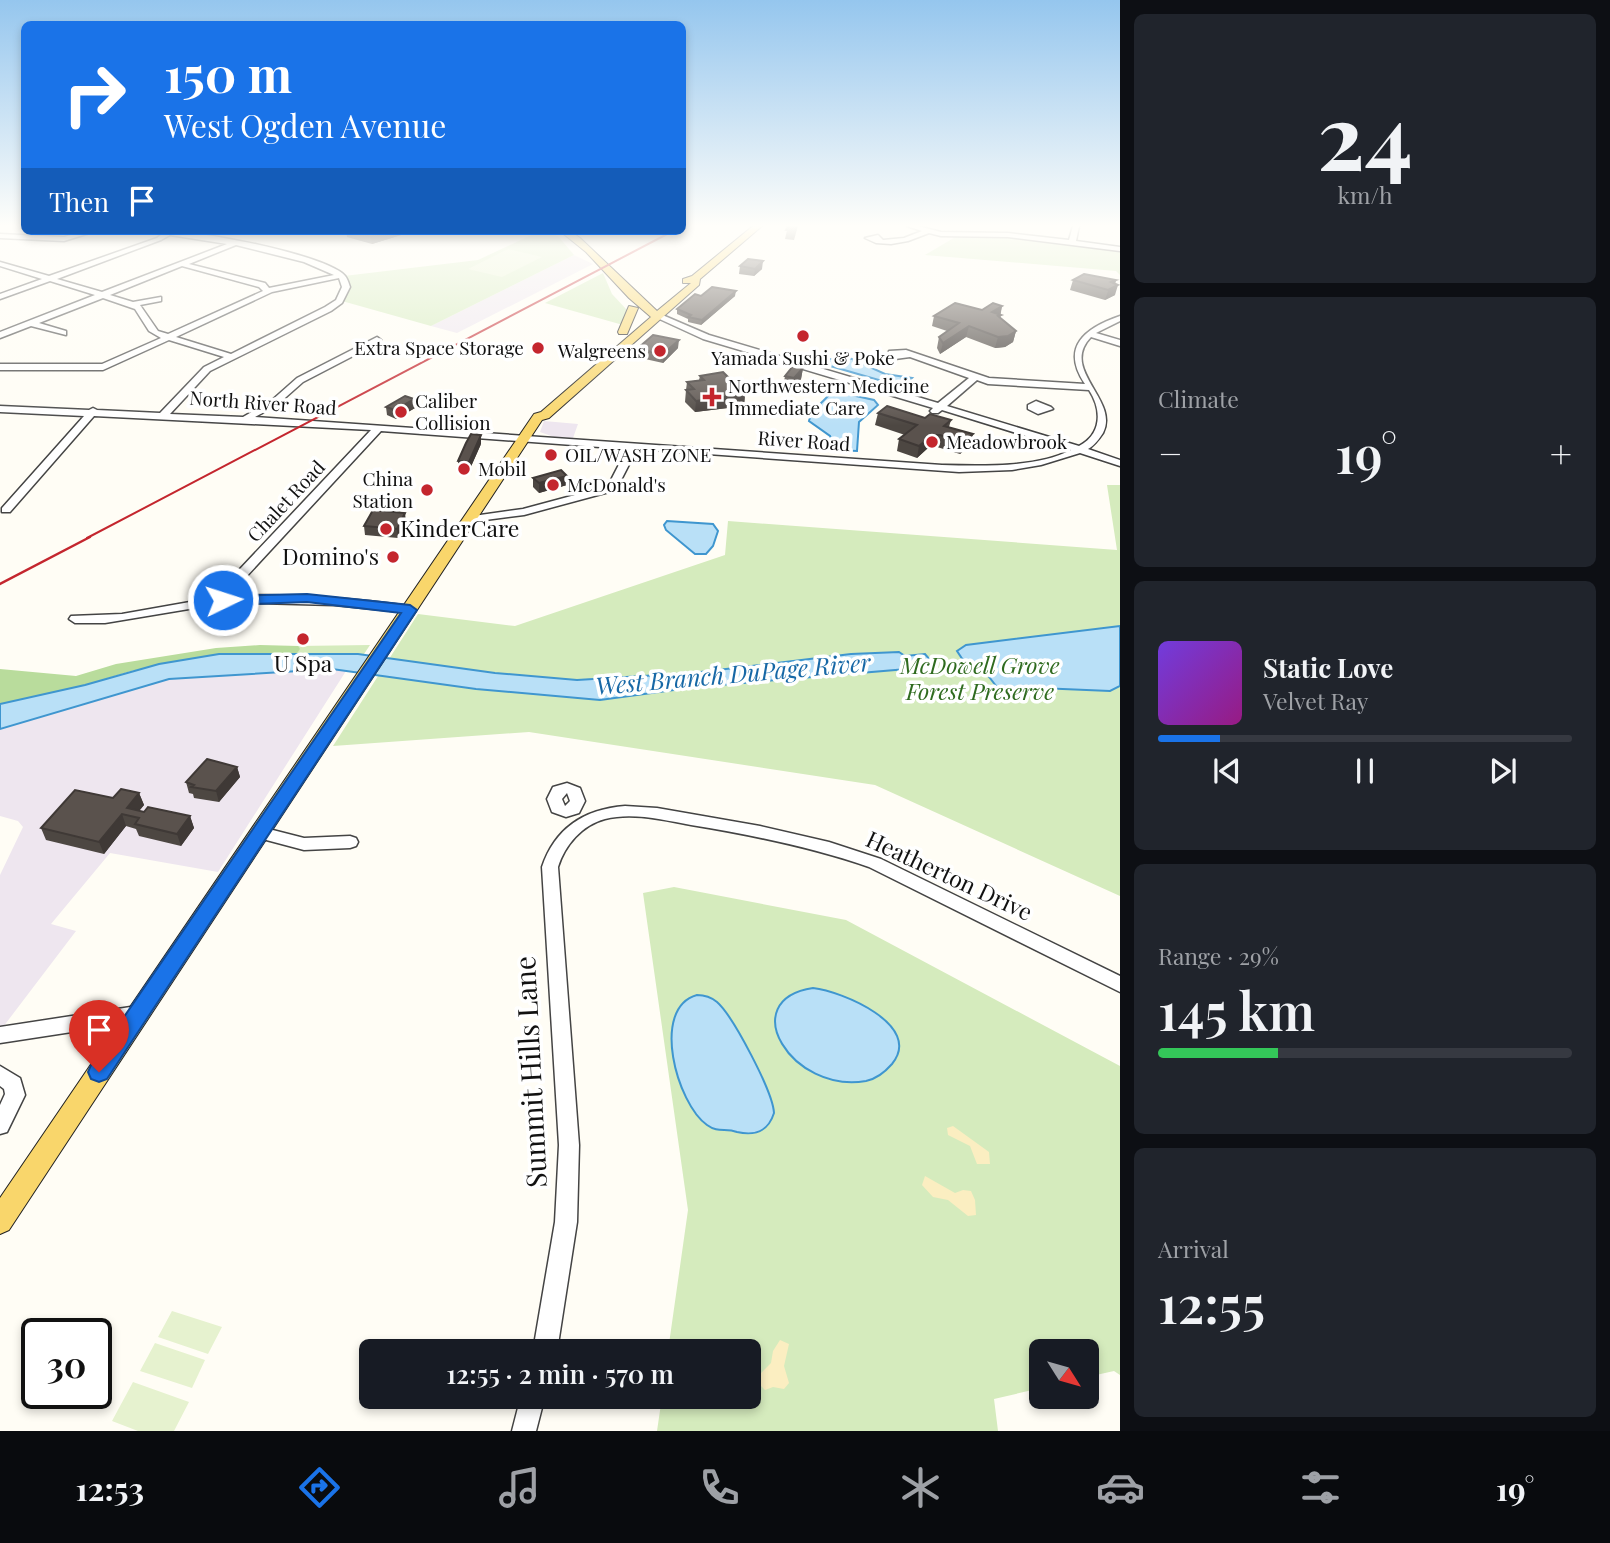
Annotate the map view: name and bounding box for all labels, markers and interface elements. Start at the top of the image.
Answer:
text: 150 m [164,40,292,105]
icon: right [49,49,140,140]
text: 24 [1317,73,1413,194]
text: West Ogden Avenue [164,103,446,146]
text: km/h [1337,179,1393,210]
icon: arrive [123,182,161,220]
text: Then [49,184,109,219]
marker: Yamada Sushi & Poke [795,328,811,344]
place label: Extra Space Storage [354,334,524,360]
place label: Walgreens [557,337,646,363]
marker: Extra Space Storage [530,340,546,356]
marker: Walgreens [652,343,668,359]
place label: Yamada Sushi & Poke [710,344,895,370]
place label: Northwestern Medicine Immediate Care [728,372,929,420]
text: Climate [1158,383,1239,414]
street label: North River Road [189,384,337,420]
place label: Caliber Collision [415,387,491,435]
marker: Northwestern Medicine Immediate Care [702,387,722,407]
marker: Caliber Collision [393,404,409,420]
text: 19° [1335,418,1397,487]
street label: River Road [757,424,851,456]
text: − [1158,427,1183,478]
text: + [1550,427,1572,478]
place label: Meadowbrook [946,428,1068,454]
marker: Meadowbrook [924,434,940,450]
place label: OIL/WASH ZONE [565,441,711,467]
marker: OIL/WASH ZONE [543,447,559,463]
street label: Chalet Road [241,454,330,547]
place label: Mobil [478,455,527,481]
marker: Mobil [456,461,472,477]
place label: China Station [353,465,414,513]
place label: McDonald's [567,471,666,497]
marker: McDonald's [545,477,561,493]
marker: China Station [419,482,435,498]
place label: KinderCare [400,512,519,543]
marker: KinderCare [378,521,394,537]
place label: Domino's [282,540,379,571]
marker: Domino's [385,549,401,565]
position arrow [186,563,260,637]
marker: U Spa [295,631,311,647]
water label: West Branch DuPage River [594,645,872,701]
place label: U Spa [274,647,333,678]
park label: McDowell Grove Forest Preserve [899,649,1060,706]
text: Static Love [1263,650,1393,685]
text: Velvet Ray [1263,685,1368,716]
icon: previous [1208,752,1246,790]
icon: pause [1346,752,1384,790]
icon: next [1484,752,1522,790]
street label: Heatherton Drive [861,823,1038,927]
text: Range · 29% [1158,940,1279,971]
street label: Summit Hills Lane [505,955,554,1189]
text: 145 km [1158,975,1315,1044]
pin [69,1000,129,1072]
icon: arrive [80,1011,118,1049]
text: Arrival [1158,1233,1229,1264]
text: 12:55 [1158,1268,1265,1337]
speed limit sign: 30 [21,1318,112,1409]
north arrow [1029,1339,1099,1409]
map controls [1029,1339,1099,1409]
text: 12:55 · 2 min · 570 m [446,1356,674,1391]
icon: directions [295,1463,344,1512]
icon: music [495,1463,544,1512]
icon: phone [695,1463,744,1512]
icon: climate [896,1463,945,1512]
icon: car [1096,1463,1145,1512]
icon: filters [1296,1463,1345,1512]
text: 12:53 [76,1466,144,1509]
text: 19° [1496,1466,1534,1509]

